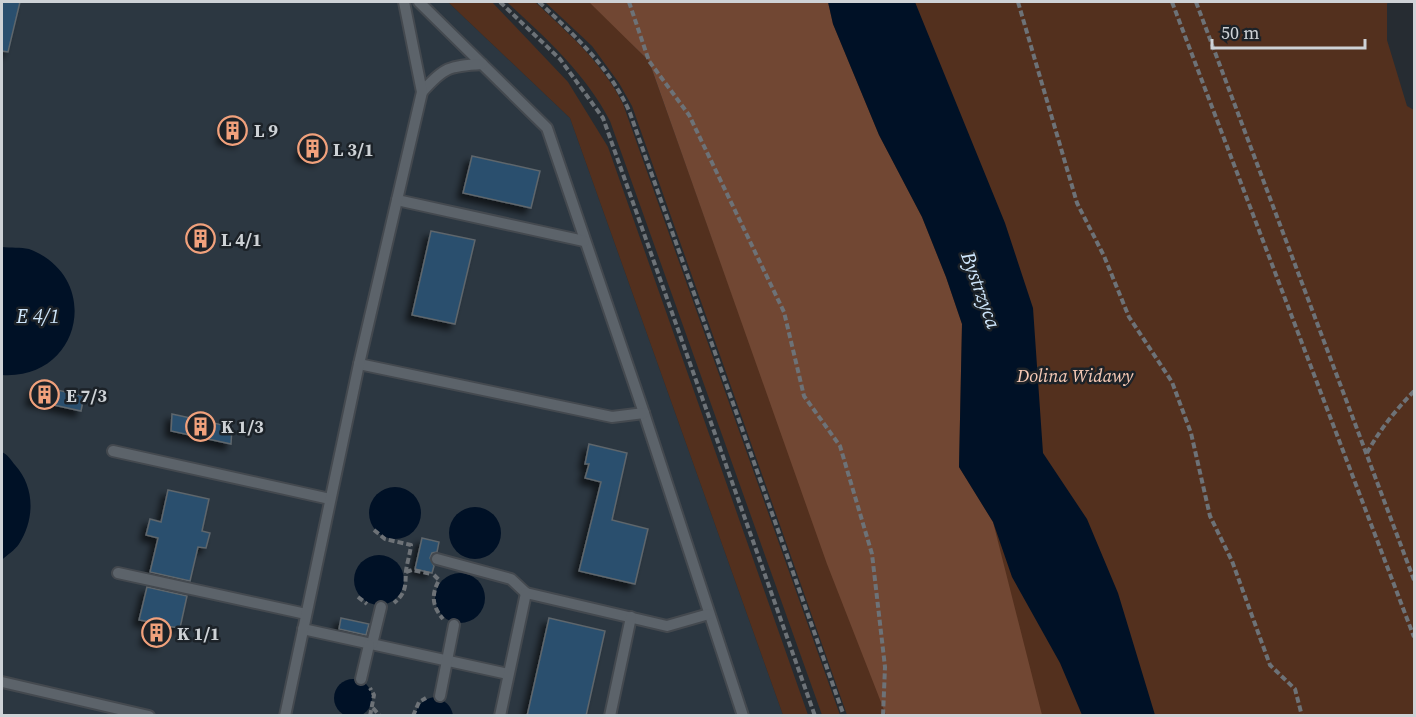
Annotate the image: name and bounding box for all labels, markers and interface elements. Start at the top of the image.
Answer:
scale bar [1212,12,1365,50]
text: 50 m [1221,20,1259,45]
building icon: L 9 [217,114,249,146]
place label: L 9 [254,118,278,143]
building icon: L 3/1 [296,133,328,165]
place label: L 3/1 [333,137,374,162]
building icon: L 4/1 [184,223,216,255]
place label: L 4/1 [221,227,262,252]
water label: Bystrzyca [954,247,1008,333]
water label: E 4/1 [15,302,60,330]
park label: Dolina Widawy [1016,363,1134,388]
building icon: E 7/3 [29,379,61,411]
place label: E 7/3 [66,383,107,408]
building icon: K 1/3 [184,410,216,442]
place label: K 1/3 [221,414,264,439]
building icon: K 1/1 [140,617,172,649]
place label: K 1/1 [177,621,220,646]

